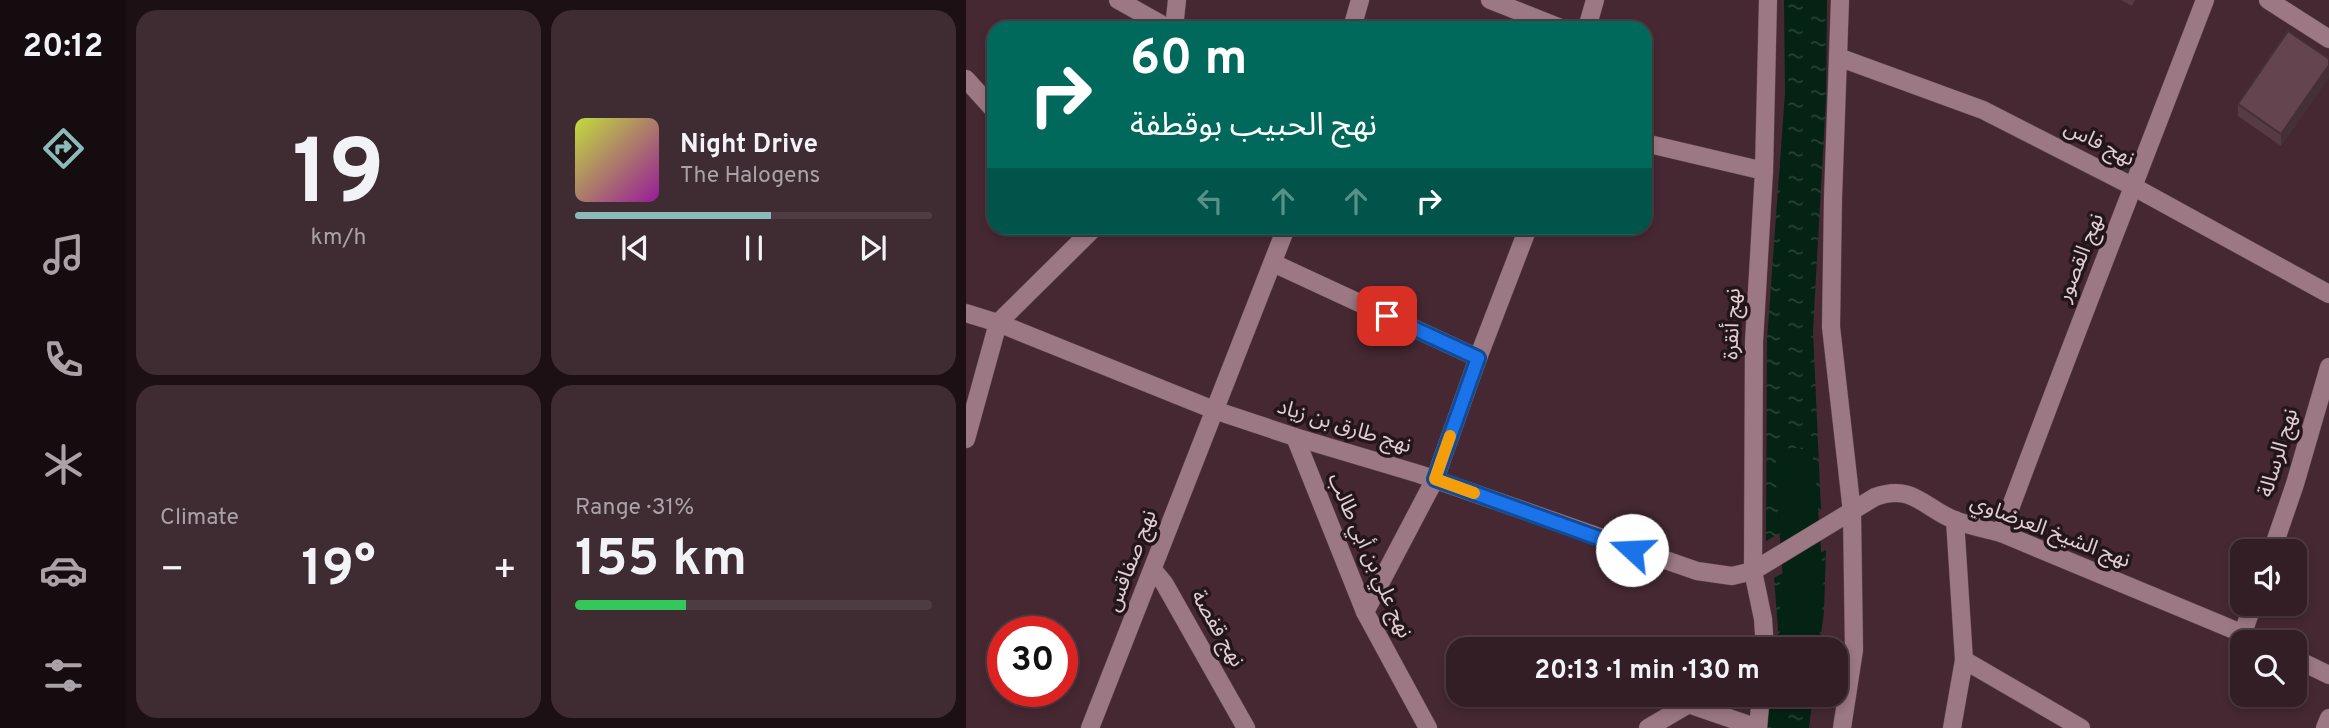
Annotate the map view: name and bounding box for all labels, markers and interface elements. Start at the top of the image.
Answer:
text: 20:12 [23,28,103,68]
text: 60 m [1130,30,1248,92]
icon: right [1015,49,1106,140]
text: نهج الحبيب بوقطفة [1130,107,1377,147]
street label: نهج فاس [2059,115,2139,173]
text: 19 [292,121,385,236]
icon: directions [39,124,88,173]
text: Night Drive [680,129,818,162]
text: The Halogens [680,162,820,191]
icon: left [1191,182,1229,220]
icon: ahead [1264,182,1302,220]
icon: ahead [1337,182,1375,220]
icon: right [1410,182,1448,220]
street label: نهج القصور [2051,210,2111,307]
text: km/h [311,224,366,253]
icon: previous [616,229,654,267]
icon: pause [735,229,773,267]
icon: next [854,229,892,267]
icon: music [39,230,88,279]
pin [1357,286,1417,346]
street label: نهج أنقرة [1718,288,1748,360]
icon: arrive [1368,297,1406,335]
icon: phone [39,335,88,384]
street label: نهج طارق بن زياد [1274,394,1414,460]
street label: نهج الرسالة [2253,405,2305,501]
icon: climate [39,440,88,489]
street label: نهج علي بن أبي طالب [1320,469,1418,643]
street label: نهج الشيخ العرضاوي [1966,489,2134,576]
text: Range · 31% [575,494,694,523]
text: Climate [160,504,239,533]
street label: نهج صفاقس [1100,507,1164,615]
position arrow [1595,513,1669,587]
text: 155 km [575,528,747,594]
text: 19° [301,538,376,604]
map controls [2230,539,2307,707]
button: sound [2230,539,2307,616]
icon: car [39,546,88,595]
text: − [160,547,185,596]
text: + [492,547,517,596]
street label: نهج قفصة [1184,586,1250,672]
speed limit sign: 30 [987,616,1078,707]
button: search [2230,630,2307,707]
icon: filters [39,651,88,700]
text: 20:13 · 1 min · 130 m [1534,655,1760,688]

